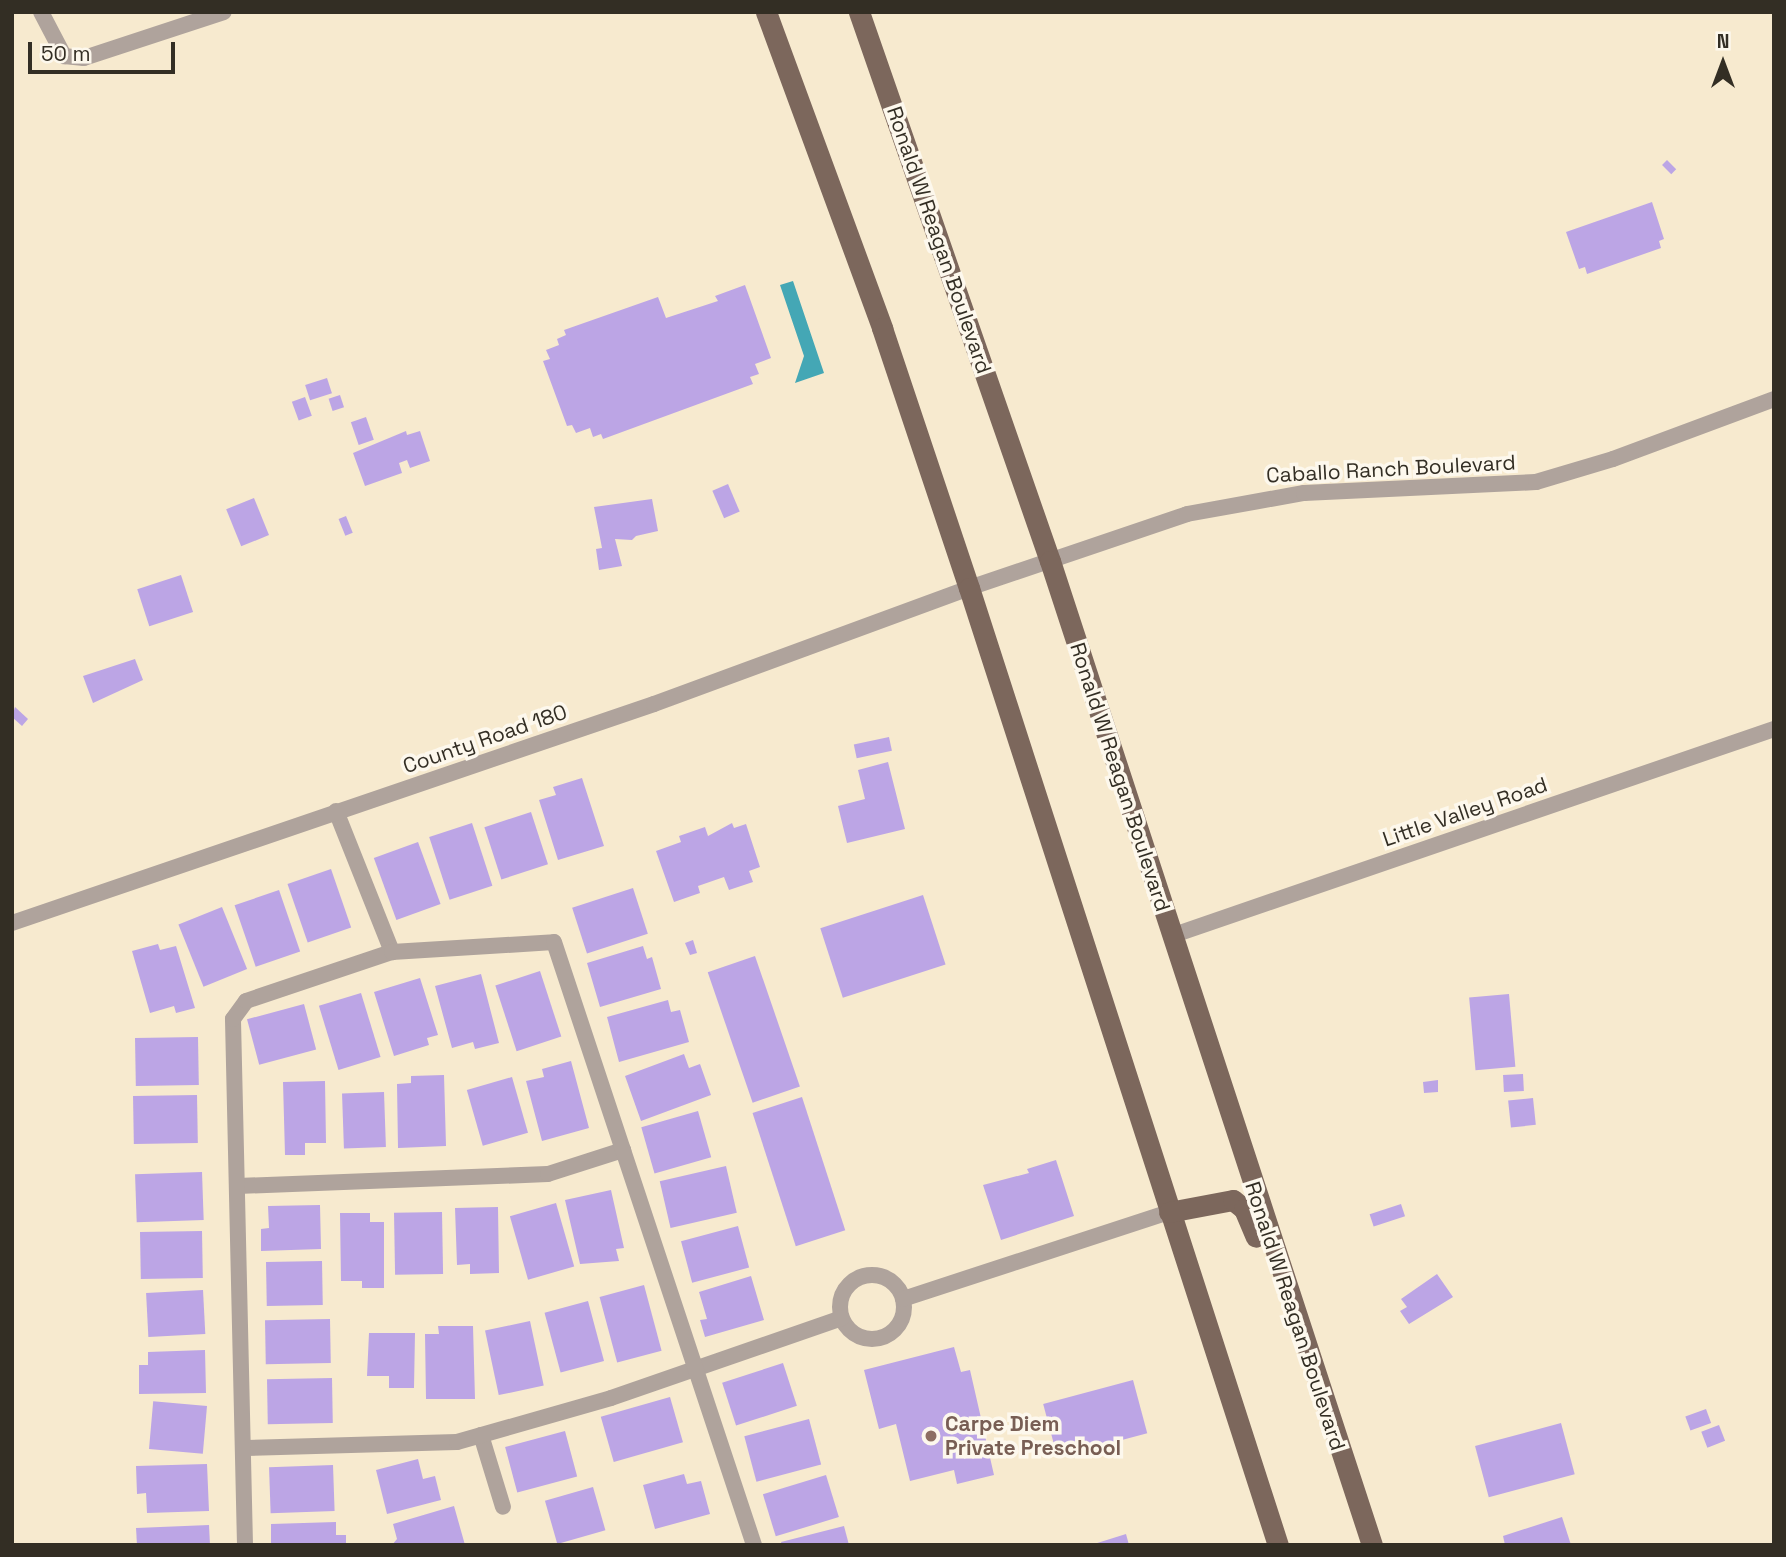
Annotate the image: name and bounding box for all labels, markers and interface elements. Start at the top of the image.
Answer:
scale bar [32,28,178,72]
north arrow [1688,28,1758,98]
text: N [1717,29,1729,54]
text: 50 m [41,40,91,67]
street label: Ronald W Reagan Boulevard [881,103,997,377]
street label: Caballo Ranch Boulevard [1266,450,1516,488]
street label: Ronald W Reagan Boulevard [1065,639,1175,915]
street label: County Road 180 [400,699,570,779]
street label: Little Valley Road [1379,772,1551,852]
street label: Ronald W Reagan Boulevard [1240,1178,1350,1454]
place label: Carpe Diem Private Preschool [945,1411,1121,1461]
marker: Carpe Diem Private Preschool [923,1428,939,1444]

